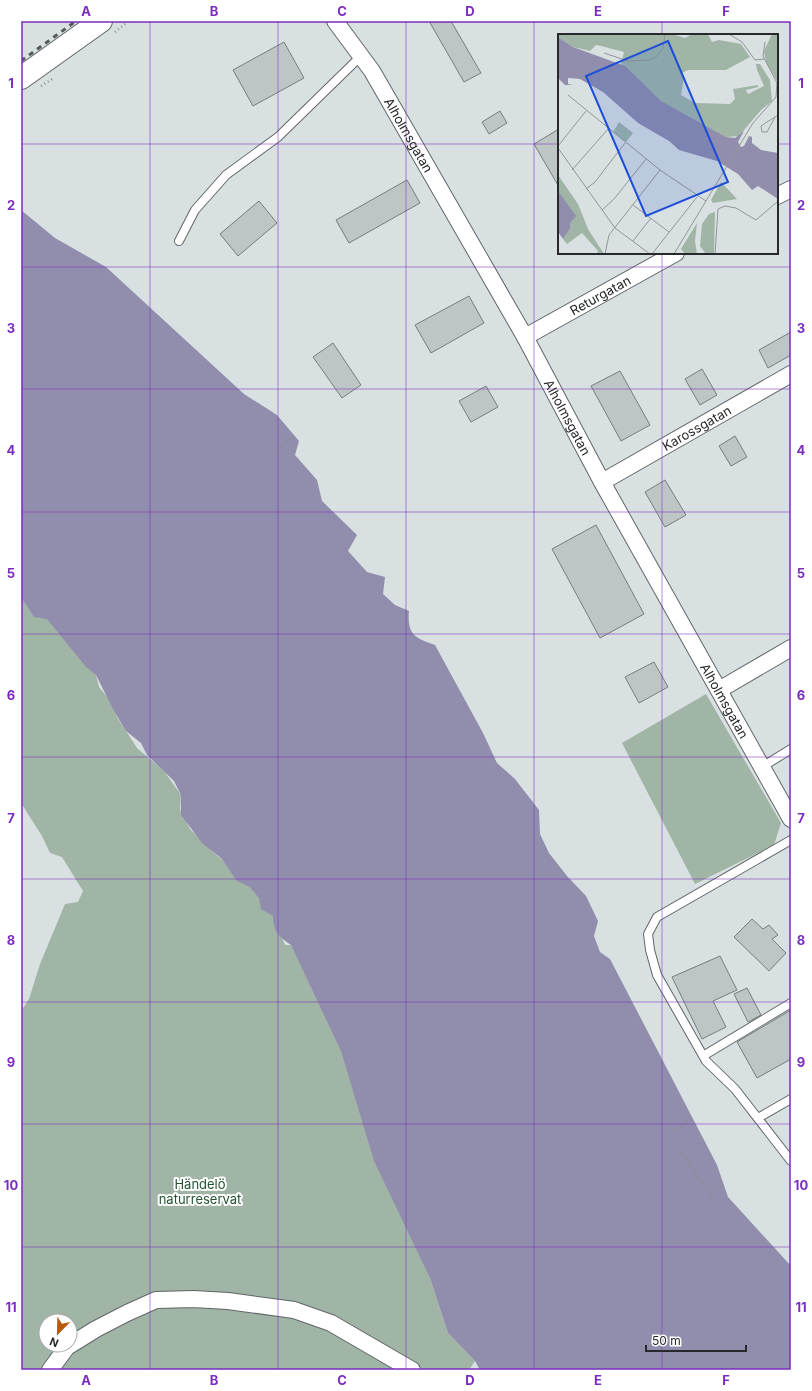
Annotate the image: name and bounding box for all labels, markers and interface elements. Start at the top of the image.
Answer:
text: A [81,3,91,19]
text: B [210,3,219,19]
text: C [337,3,347,19]
text: D [465,3,475,19]
text: E [594,3,602,19]
text: F [722,3,730,19]
inset map [558,34,778,254]
text: 1 [8,75,14,91]
text: 1 [798,75,804,91]
street label: Alholmsgatan [381,95,437,175]
text: 2 [7,197,15,213]
text: 2 [797,197,805,213]
street label: Returgatan [567,272,633,318]
text: 3 [7,320,15,336]
text: 3 [797,320,805,336]
street label: Alholmsgatan [541,377,594,458]
street label: Karossgatan [659,402,734,454]
text: 4 [7,442,16,458]
text: 4 [797,442,806,458]
text: 5 [7,565,15,581]
text: 5 [797,565,805,581]
street label: Alholmsgatan [697,660,752,741]
text: 6 [7,687,15,703]
text: 6 [797,687,805,703]
text: 7 [7,810,15,826]
text: 7 [797,810,805,826]
text: 8 [7,932,15,948]
text: 8 [797,932,805,948]
text: 9 [7,1054,15,1070]
text: 9 [797,1054,805,1070]
park label: Händelö naturreservat [159,1176,241,1207]
text: 10 [4,1177,18,1193]
text: 10 [794,1177,808,1193]
text: 11 [5,1299,17,1315]
text: 11 [795,1299,807,1315]
north arrow [38,1313,78,1353]
scale bar [646,1327,746,1353]
text: 50 m [652,1333,681,1348]
text: N [47,1334,61,1350]
text: A [81,1372,91,1388]
text: B [210,1372,219,1388]
text: C [337,1372,347,1388]
text: D [465,1372,475,1388]
text: E [594,1372,602,1388]
text: F [722,1372,730,1388]

